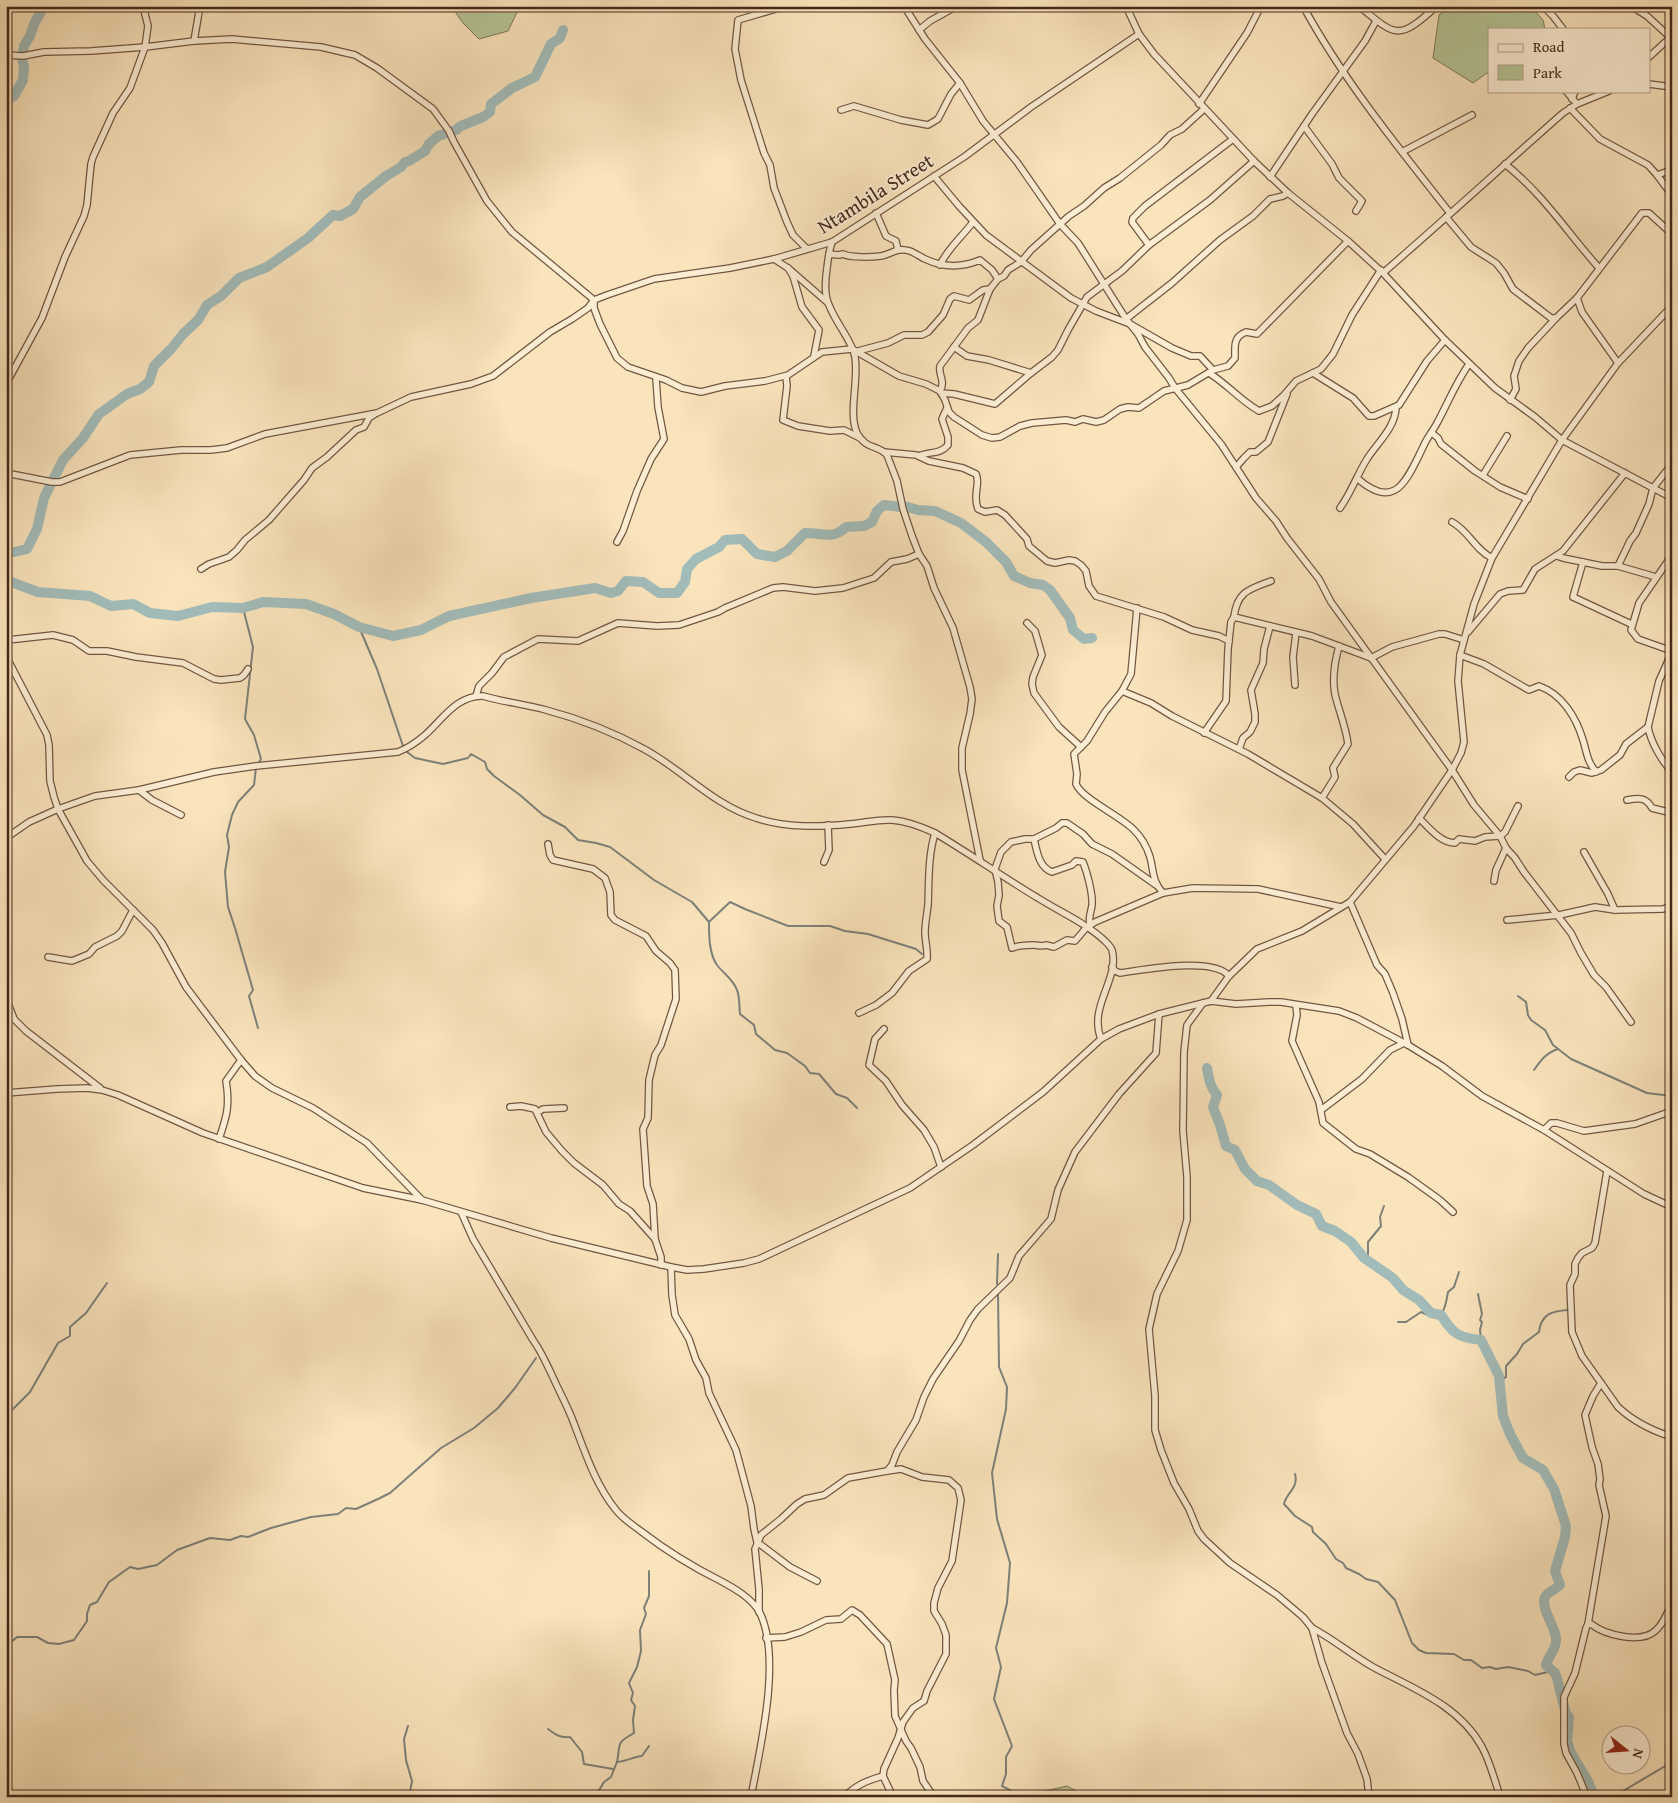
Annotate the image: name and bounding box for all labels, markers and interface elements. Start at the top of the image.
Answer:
legend [1488,28,1650,92]
text: Road [1533,36,1564,57]
text: Park [1533,62,1562,83]
street label: Ntambila Street [811,146,939,240]
north arrow [1600,1726,1650,1776]
text: N [1627,1746,1649,1762]

